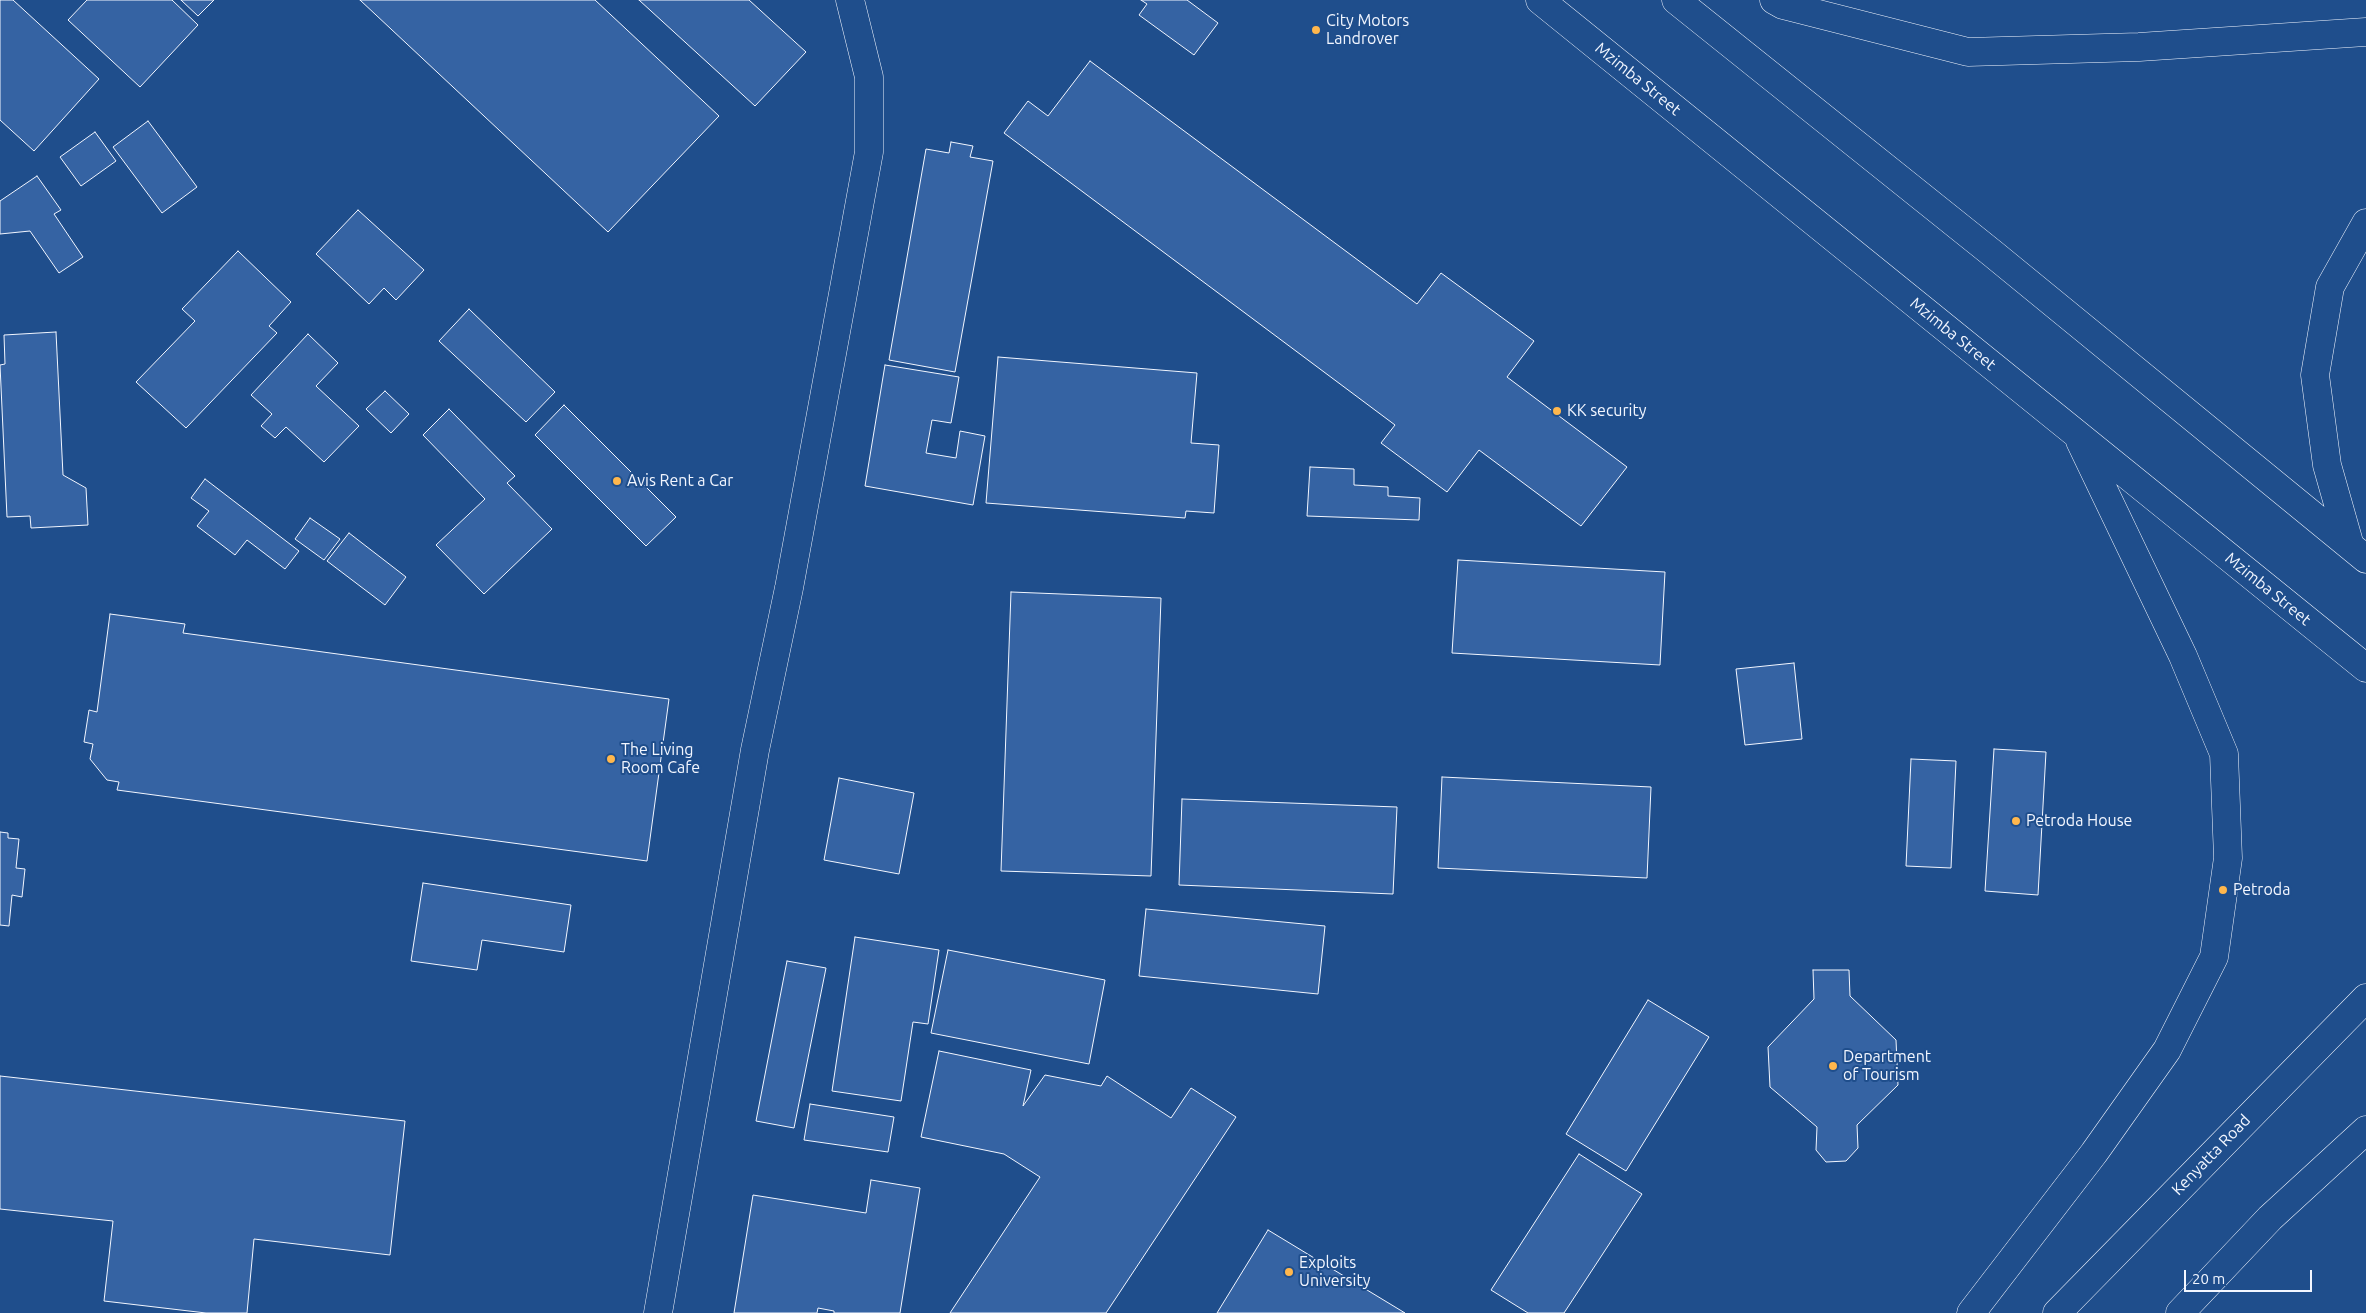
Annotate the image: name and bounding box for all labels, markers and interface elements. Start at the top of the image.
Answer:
place label: City Motors Landrover [1326,11,1409,49]
marker: City Motors Landrover [1310,24,1322,36]
street label: Mzimba Street [1591,39,1685,119]
street label: Mzimba Street [1906,294,2000,374]
place label: KK security [1567,401,1646,421]
marker: KK security [1551,405,1563,417]
place label: Avis Rent a Car [627,471,733,491]
marker: Avis Rent a Car [611,475,623,487]
street label: Mzimba Street [2221,549,2315,629]
place label: The Living Room Cafe [621,740,700,778]
marker: The Living Room Cafe [605,753,617,765]
place label: Petroda House [2026,811,2132,831]
marker: Petroda House [2010,815,2022,827]
place label: Petroda [2233,880,2290,900]
marker: Petroda [2217,884,2229,896]
place label: Department of Tourism [1843,1047,1931,1085]
marker: Department of Tourism [1827,1060,1839,1072]
street label: Kenyatta Road [2168,1111,2254,1199]
place label: Exploits University [1299,1253,1370,1291]
scale bar [2186,1260,2314,1292]
marker: Exploits University [1283,1266,1295,1278]
text: 20 m [2192,1270,2225,1287]

